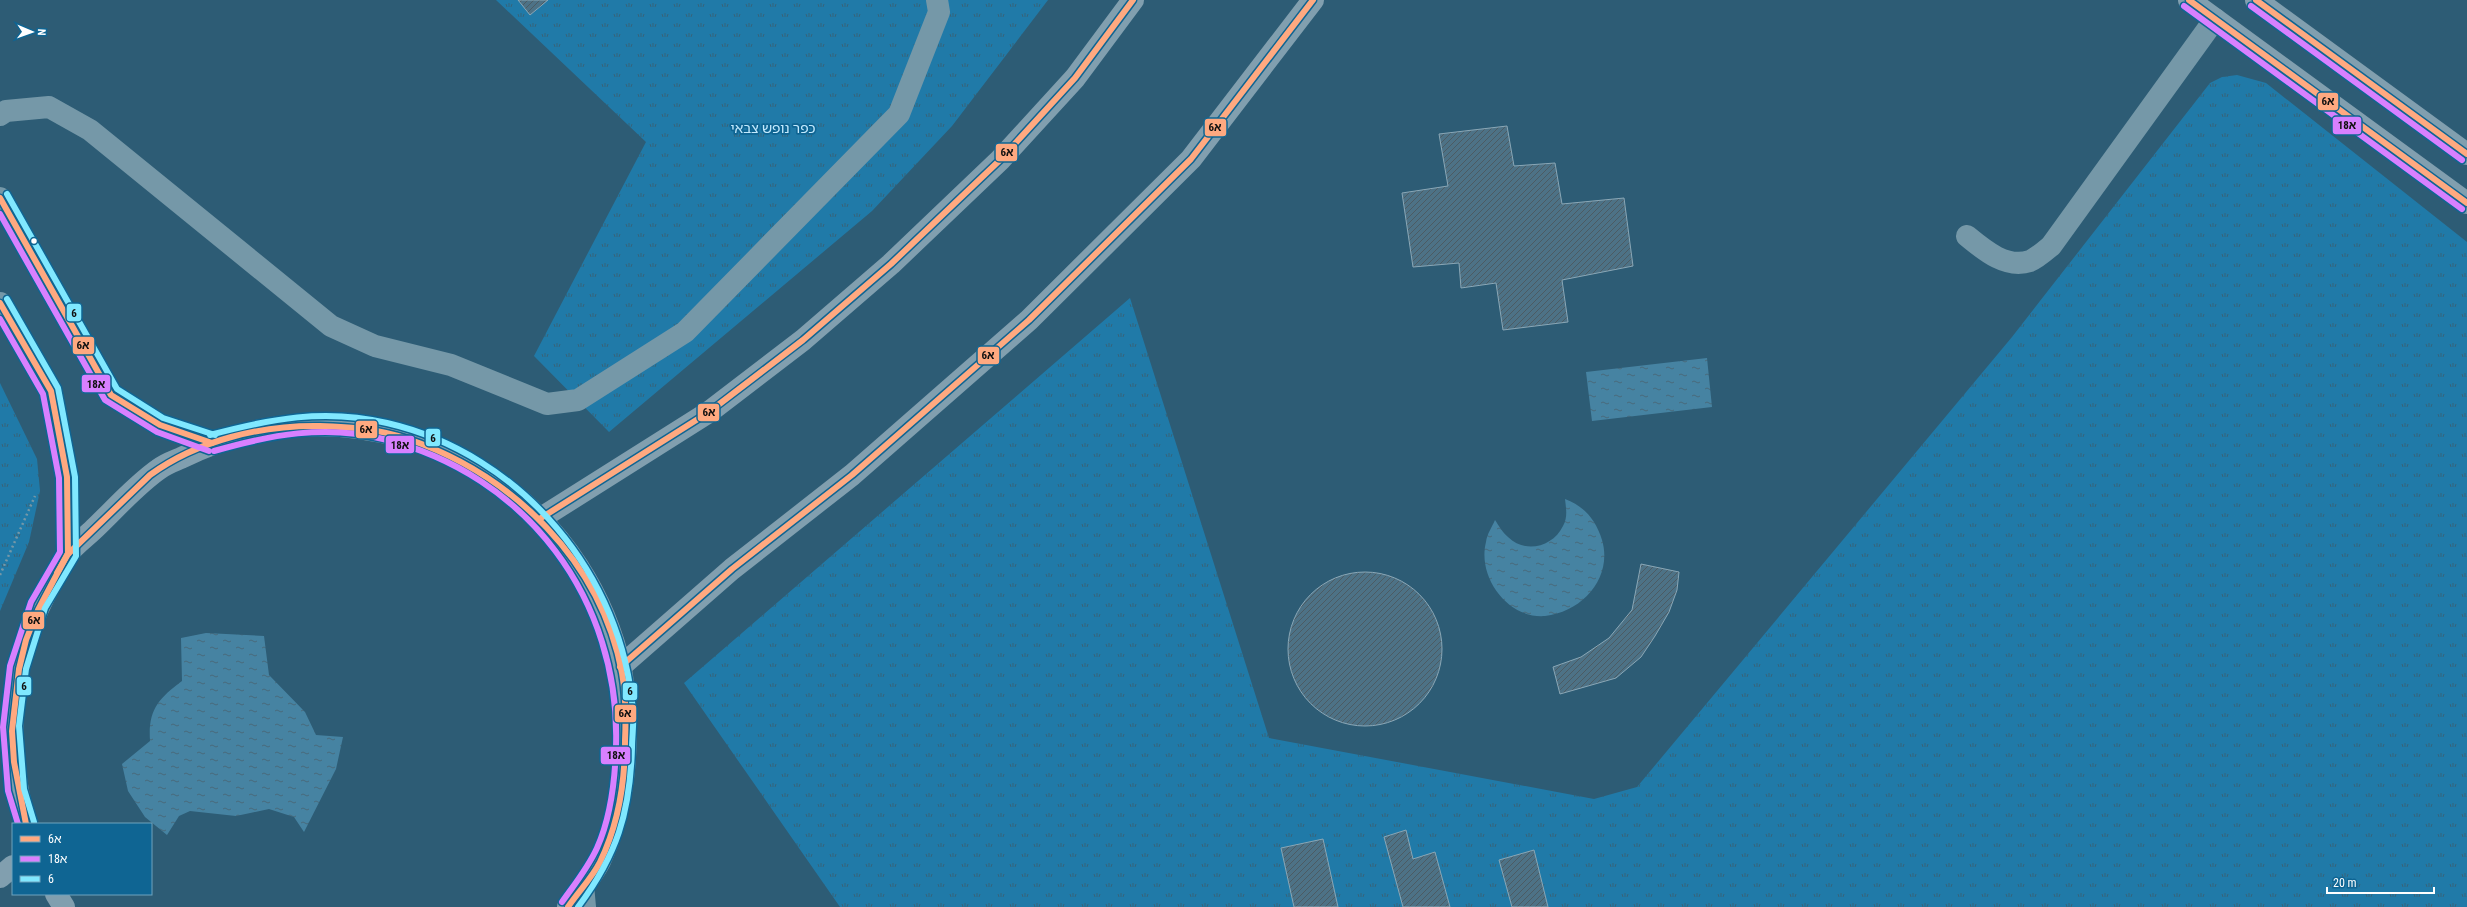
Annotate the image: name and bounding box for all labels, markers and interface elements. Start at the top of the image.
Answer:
north arrow [12,12,52,52]
text: N [35,29,48,36]
line badge: 6א [2317,92,2339,111]
text: 6א [2322,95,2335,108]
line badge: 18א [2332,116,2362,135]
line badge: 6א [1204,118,1227,137]
text: 18א [2338,119,2357,132]
park label: כפר נופש צבאי [731,120,815,136]
text: 6א [1209,121,1222,134]
line badge: 6א [995,143,1018,162]
text: 6א [1001,146,1014,159]
unlabelled marker [29,236,39,246]
line badge: 6 [66,303,82,322]
text: 6 [71,307,77,320]
line badge: 6א [72,336,95,355]
text: 6א [77,339,90,352]
line badge: 6א [977,346,1000,365]
text: 6א [982,349,995,362]
line badge: 18א [81,374,111,393]
text: 18א [87,378,106,391]
line badge: 6א [697,403,720,422]
text: 6א [703,406,716,419]
line badge: 6א [355,420,378,439]
text: 6א [360,423,373,436]
line badge: 6 [425,428,441,447]
text: 6 [430,432,436,445]
line badge: 18א [385,435,415,454]
text: 18א [391,439,410,452]
line badge: 6א [22,611,45,630]
text: 6א [28,614,41,627]
line badge: 6 [16,676,32,696]
text: 6 [21,680,27,693]
line badge: 6 [622,682,638,701]
text: 6 [627,685,633,698]
line badge: 6א [614,704,637,723]
text: 6א [619,707,632,720]
line badge: 18א [600,746,631,765]
text: 18א [607,749,626,762]
legend [12,823,152,895]
text: 6א [48,832,62,846]
text: 18א [48,852,68,866]
scale bar [2327,869,2434,895]
text: 6 [48,872,54,886]
text: 20 m [2333,876,2357,890]

